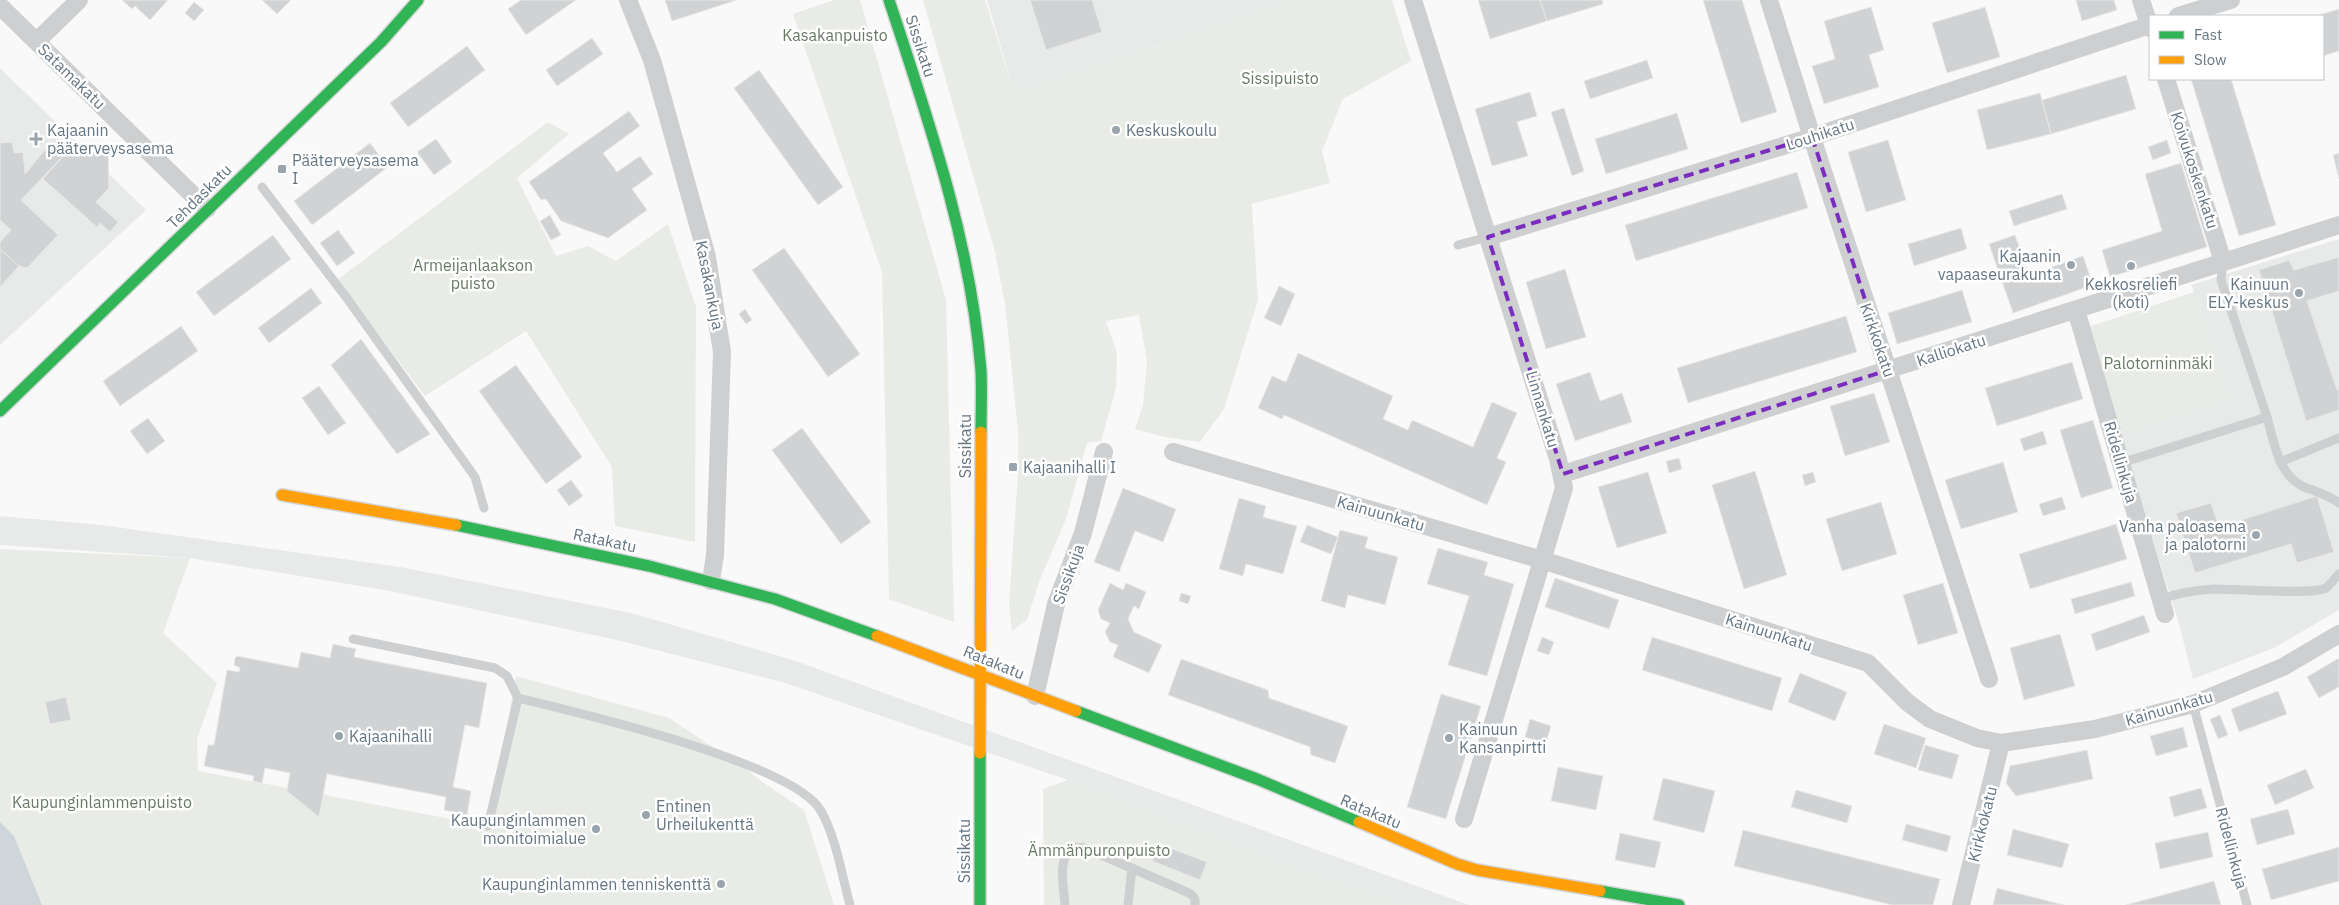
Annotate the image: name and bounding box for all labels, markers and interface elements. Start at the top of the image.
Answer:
street label: Sissikatu [902,12,940,80]
legend [2149,15,2324,80]
park label: Kasakanpuisto [782,25,888,45]
text: Fast [2194,25,2222,44]
street label: Satamakatu [34,39,110,113]
text: Slow [2194,50,2227,69]
park label: Sissipuisto [1241,68,1319,88]
street label: Koivukoskenkatu [2167,109,2223,231]
street label: Louhikatu [1783,114,1857,154]
place label: Kajaanin pääterveysasema [47,120,174,158]
place label: Keskuskoulu [1126,120,1217,140]
marker: Keskuskoulu [1110,124,1122,136]
marker: Kajaanin pääterveysasema [29,132,43,146]
place label: Pääterveysasema I [292,150,419,188]
street label: Tehdaskatu [163,160,235,232]
marker: Pääterveysasema I [276,163,288,175]
street label: Kasakankuja [692,239,729,332]
place label: Kajaanin vapaaseurakunta [1938,246,2061,284]
park label: Armeijanlaakson puisto [413,255,533,293]
marker: Kajaanin vapaaseurakunta [2065,259,2077,271]
marker: Kekkosreliefi (koti) [2125,260,2137,272]
place label: Kekkosreliefi (koti) [2085,274,2177,312]
place label: Kainuun ELY-keskus [2208,274,2289,312]
marker: Kainuun ELY-keskus [2293,287,2305,299]
street label: Kirkkokatu [1856,300,1900,380]
street label: Kalliokatu [1914,329,1988,371]
park label: Palotorninmäki [2104,353,2212,373]
street label: Linnankatu [1522,368,1564,450]
street label: Sissikatu [955,414,975,478]
street label: Ridellinkuja [2100,419,2142,506]
place label: Kajaanihalli I [1023,457,1116,477]
marker: Kajaanihalli I [1007,461,1019,473]
street label: Kainuunkatu [1335,491,1427,535]
place label: Vanha paloasema ja palotorni [2119,516,2246,554]
street label: Ratakatu [571,524,639,556]
marker: Vanha paloasema ja palotorni [2250,529,2262,541]
street label: Sissikuja [1048,541,1088,607]
street label: Kainuunkatu [1723,609,1815,655]
street label: Ratakatu [960,641,1028,683]
street label: Kainuunkatu [2123,686,2215,730]
place label: Kainuun Kansanpirtti [1459,719,1546,757]
place label: Kajaanihalli [349,726,432,746]
marker: Kajaanihalli [333,730,345,742]
marker: Kainuun Kansanpirtti [1443,732,1455,744]
street label: Kirkkokatu [1963,784,2001,864]
street label: Ratakatu [1337,789,1405,833]
park label: Kaupunginlammenpuisto [12,792,192,812]
place label: Entinen Urheilukenttä [656,796,754,834]
street label: Ridellinkuja [2211,805,2253,892]
marker: Entinen Urheilukenttä [640,809,652,821]
place label: Kaupunginlammen monitoimialue [451,810,586,848]
street label: Sissikatu [954,819,974,883]
marker: Kaupunginlammen monitoimialue [590,823,602,835]
park label: Ämmänpuronpuisto [1028,840,1170,860]
place label: Kaupunginlammen tenniskenttä [482,874,711,894]
marker: Kaupunginlammen tenniskenttä [715,878,727,890]

